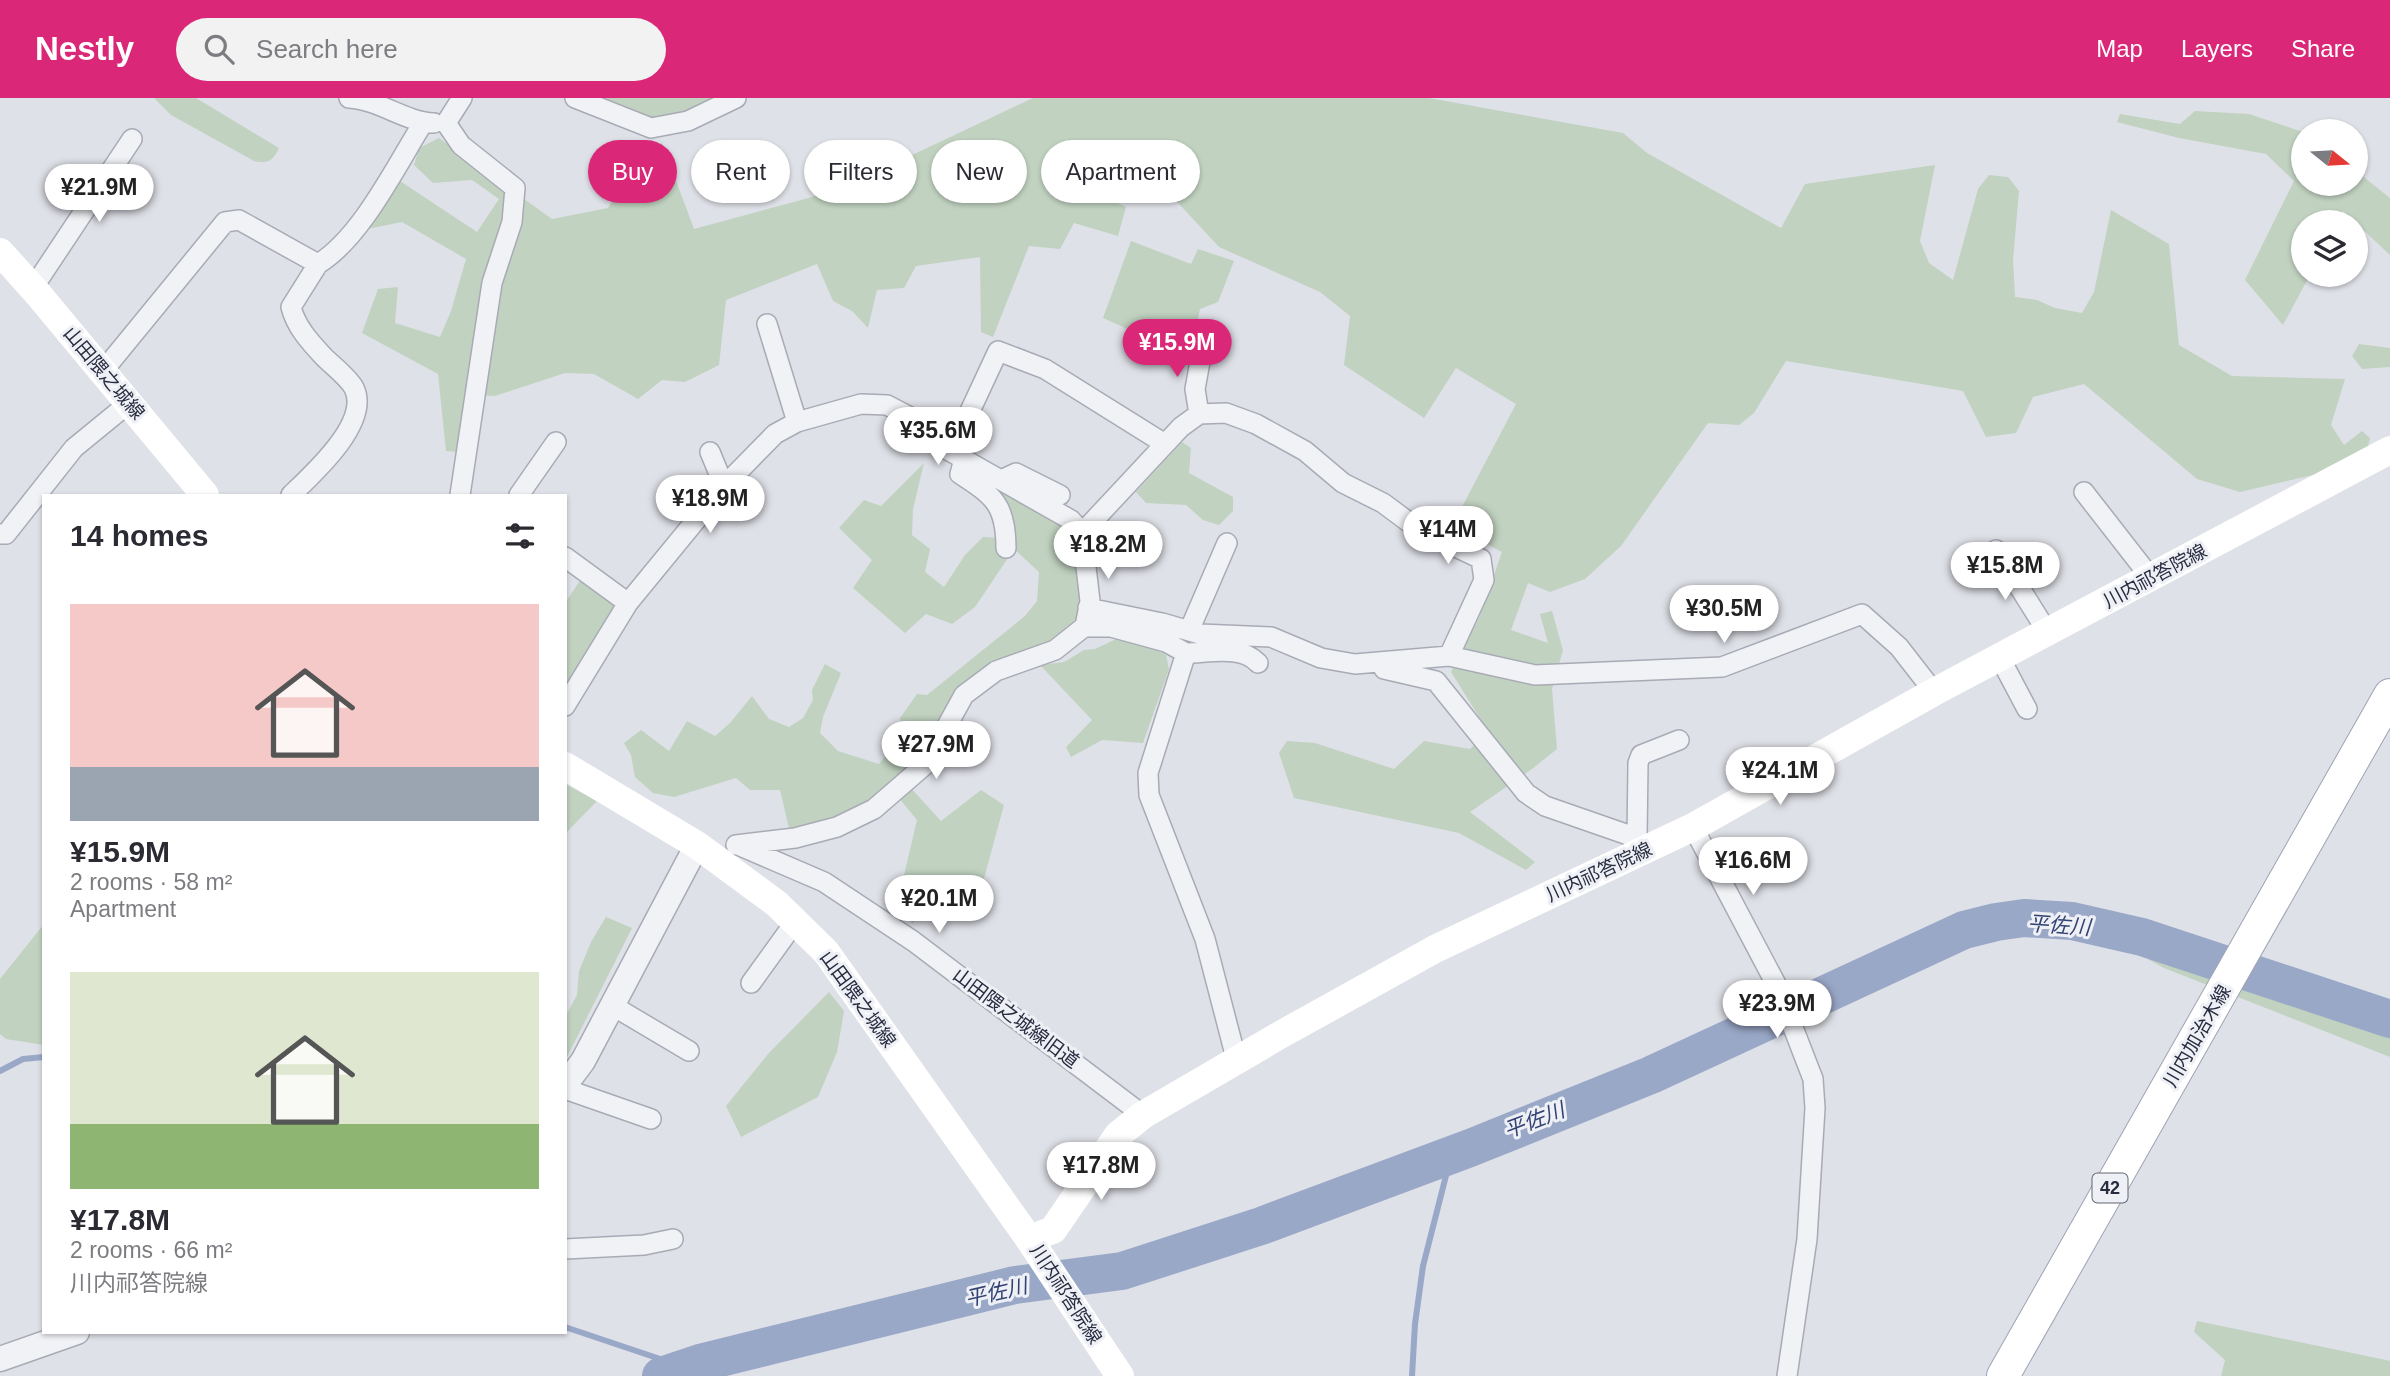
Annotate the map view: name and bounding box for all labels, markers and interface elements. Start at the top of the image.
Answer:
search box [176,18,666,81]
text: Nestly [35,30,134,67]
icon: search [200,30,238,68]
text: Search here [256,34,398,64]
text: Map [2096,35,2143,62]
text: Layers [2181,35,2253,62]
text: Share [2291,35,2355,62]
north arrow [2291,119,2368,196]
map controls [2291,119,2368,287]
chip: Buy [588,140,677,203]
chip: Rent [691,140,790,203]
chip: Filters [804,140,917,203]
chip: New [931,140,1027,203]
chip: Apartment [1041,140,1200,203]
pin: ¥21.9M [42,164,156,224]
text: ¥21.9M [61,174,137,200]
button: layers [2291,210,2368,287]
pin: ¥15.9M [1120,320,1234,379]
street label: 山田隈之城線 [59,323,149,423]
text: ¥15.9M [1139,329,1215,355]
pin: ¥35.6M [881,408,995,467]
text: ¥35.6M [900,417,976,443]
pin: ¥18.9M [653,476,767,535]
text: ¥18.9M [672,485,748,511]
pin: ¥14M [1407,506,1489,566]
text: ¥14M [1419,516,1477,542]
icon: filters [501,517,539,555]
text: 14 homes [70,519,208,552]
pin: ¥18.2M [1051,522,1165,581]
text: ¥18.2M [1070,531,1146,557]
street label: 川内祁答院線 [2100,540,2210,612]
pin: ¥15.8M [1948,542,2062,602]
text: ¥15.8M [1967,552,2043,578]
pin: ¥30.5M [1667,586,1781,645]
text: ¥30.5M [1686,595,1762,621]
icon: home [242,650,368,776]
pin: ¥27.9M [879,722,993,781]
text: ¥27.9M [898,731,974,757]
pin: ¥24.1M [1723,748,1837,807]
text: ¥24.1M [1742,757,1818,783]
text: ¥15.9M [70,835,170,868]
street label: 川内祁答院線 [1543,838,1655,906]
pin: ¥16.6M [1696,838,1810,897]
text: ¥16.6M [1715,847,1791,873]
text: 2 rooms · 58 m² [70,869,232,895]
pin: ¥20.1M [882,876,996,935]
text: ¥20.1M [901,885,977,911]
text: Apartment [70,896,176,922]
water label: 平佐川 [2027,911,2093,939]
street label: 山田隈之城線 [816,947,900,1051]
street label: 山田隈之城線旧道 [949,964,1083,1072]
pin: ¥23.9M [1720,981,1834,1040]
street label: 川内加治木線 [2159,981,2235,1091]
text: ¥23.9M [1739,990,1815,1016]
icon: home [242,1017,368,1143]
water label: 平佐川 [1500,1097,1569,1142]
pin: ¥17.8M [1044,1142,1158,1202]
text: ¥17.8M [1063,1152,1139,1178]
road number: 42 [2092,1174,2128,1203]
text: ¥17.8M [70,1203,170,1236]
text: 2 rooms · 66 m² [70,1237,232,1263]
street label: 川内祁答院線 [1026,1240,1106,1348]
text: 川内祁答院線 [70,1270,208,1296]
water label: 平佐川 [963,1273,1031,1310]

